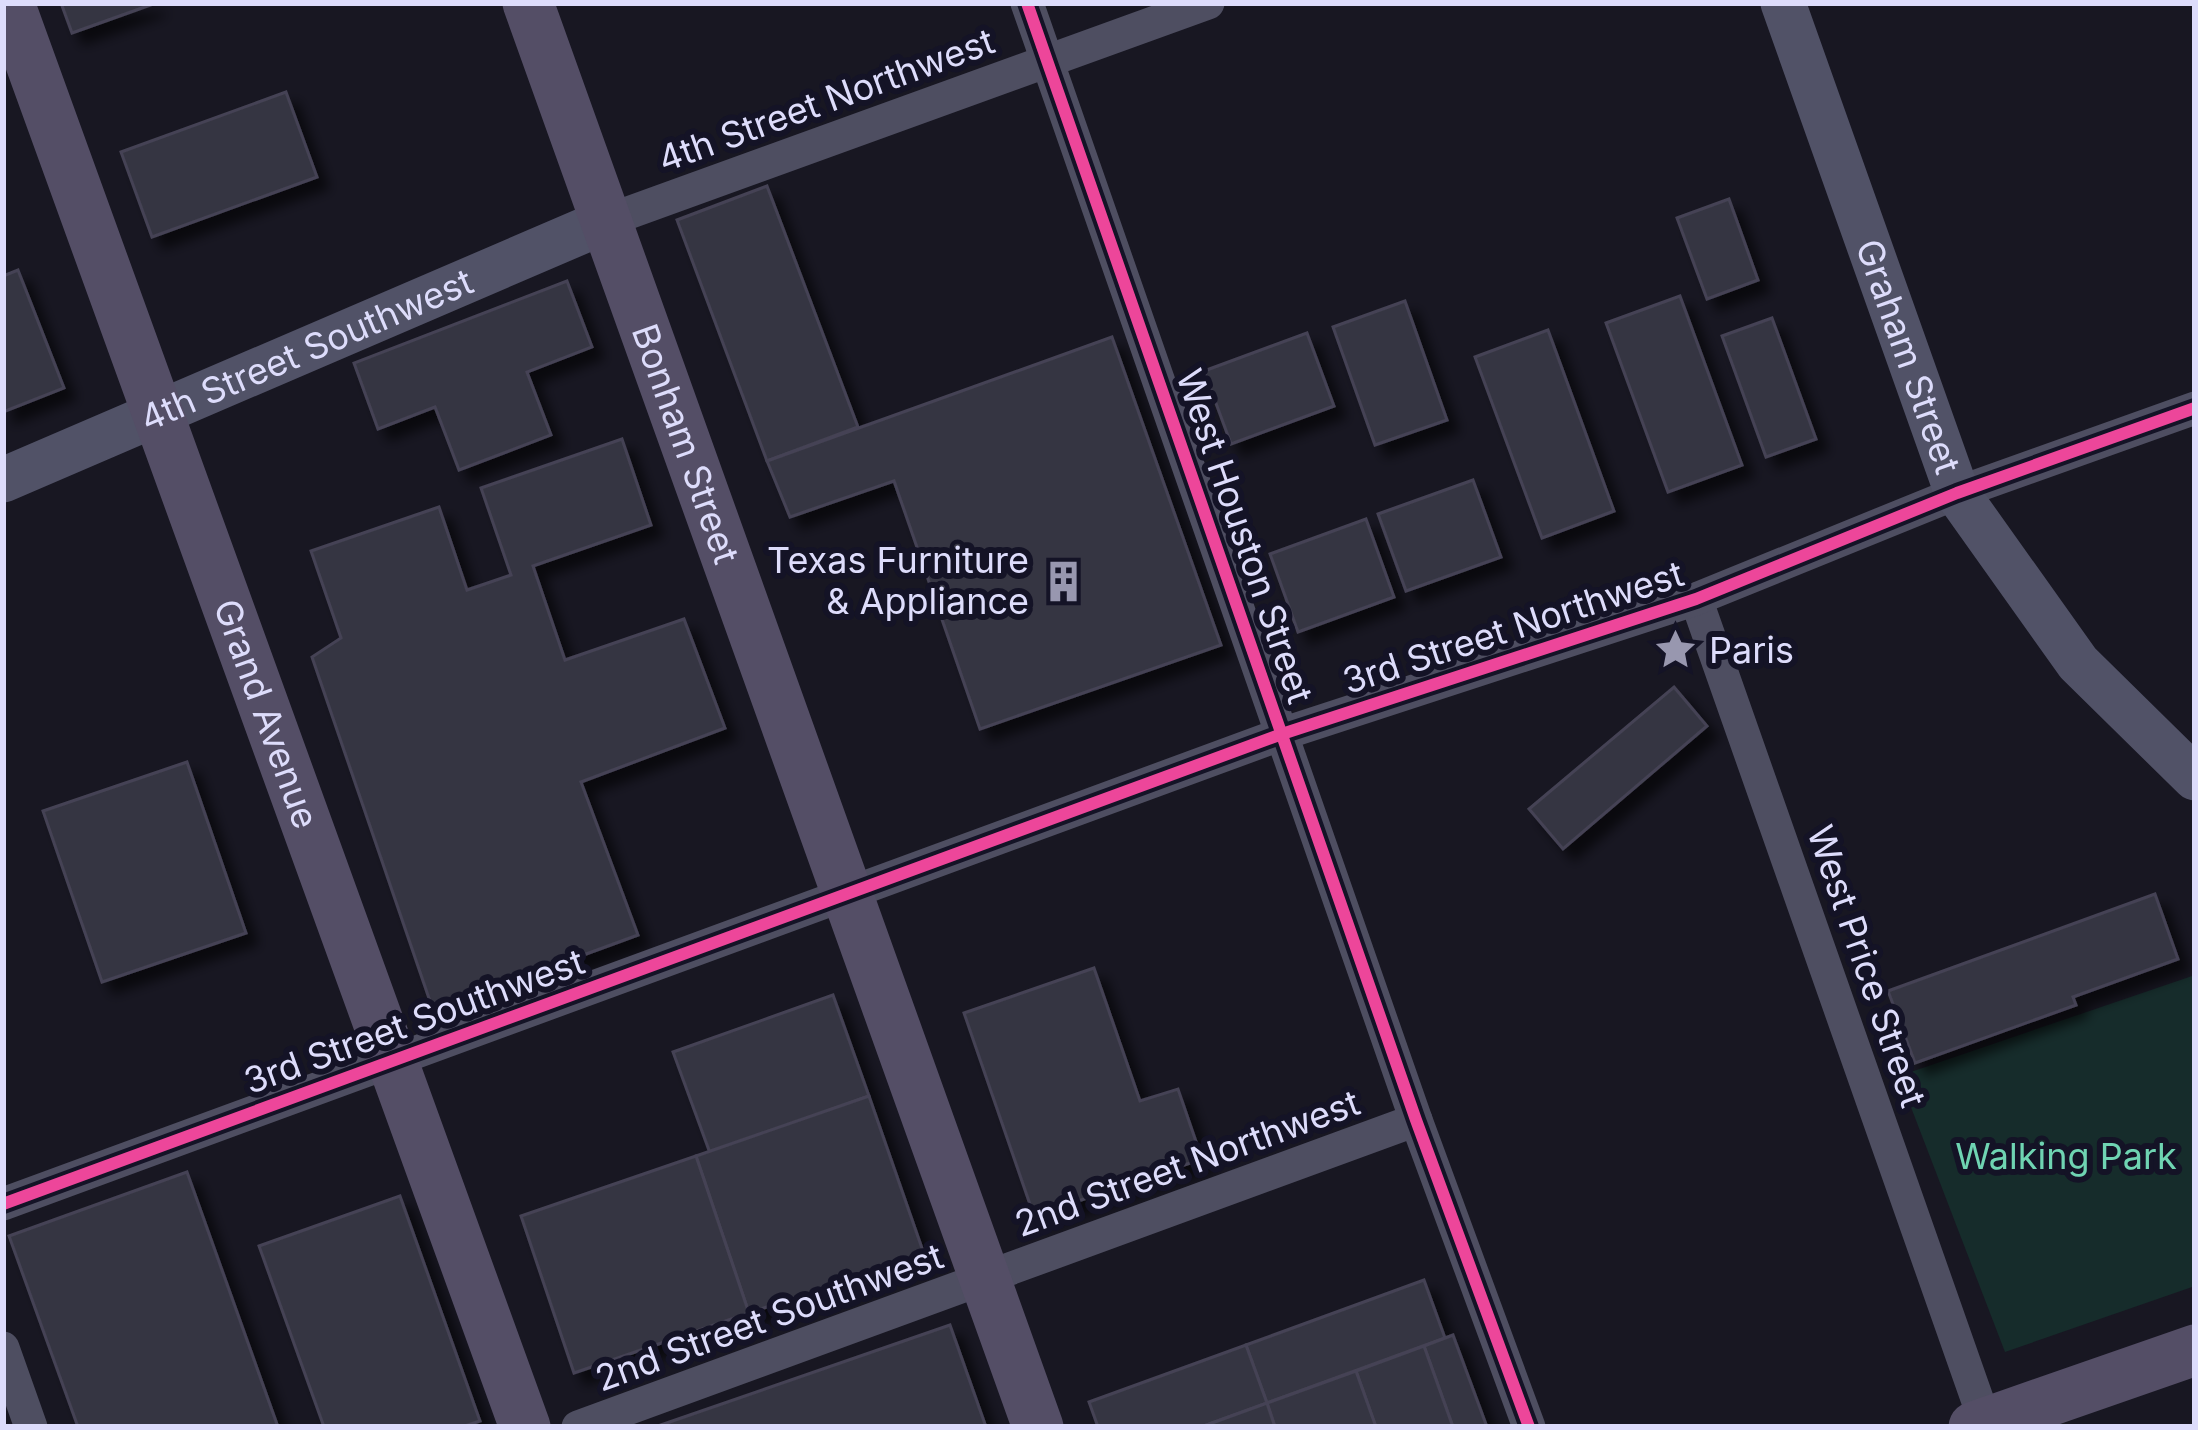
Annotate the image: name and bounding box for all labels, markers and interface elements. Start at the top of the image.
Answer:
street label: 4th Street Northwest [652,19,1000,181]
street label: Graham Street [1847,233,1970,480]
street label: 4th Street Southwest [133,259,480,441]
street label: Bonham Street [623,318,749,569]
street label: West Houston Street [1167,363,1323,709]
place label: Texas Furniture & Appliance [767,538,1029,623]
street label: 3rd Street Northwest [1337,551,1689,703]
building icon: Texas Furniture & Appliance [1040,558,1086,604]
street label: Grand Avenue [205,593,328,834]
place icon: Paris [1652,627,1698,673]
place label: Paris [1709,628,1794,672]
street label: West Price Street [1798,820,1936,1113]
street label: 3rd Street Southwest [238,939,590,1103]
street label: 2nd Street Northwest [1009,1080,1366,1246]
park label: Walking Park [1955,1134,2177,1178]
street label: 2nd Street Southwest [589,1234,949,1400]

